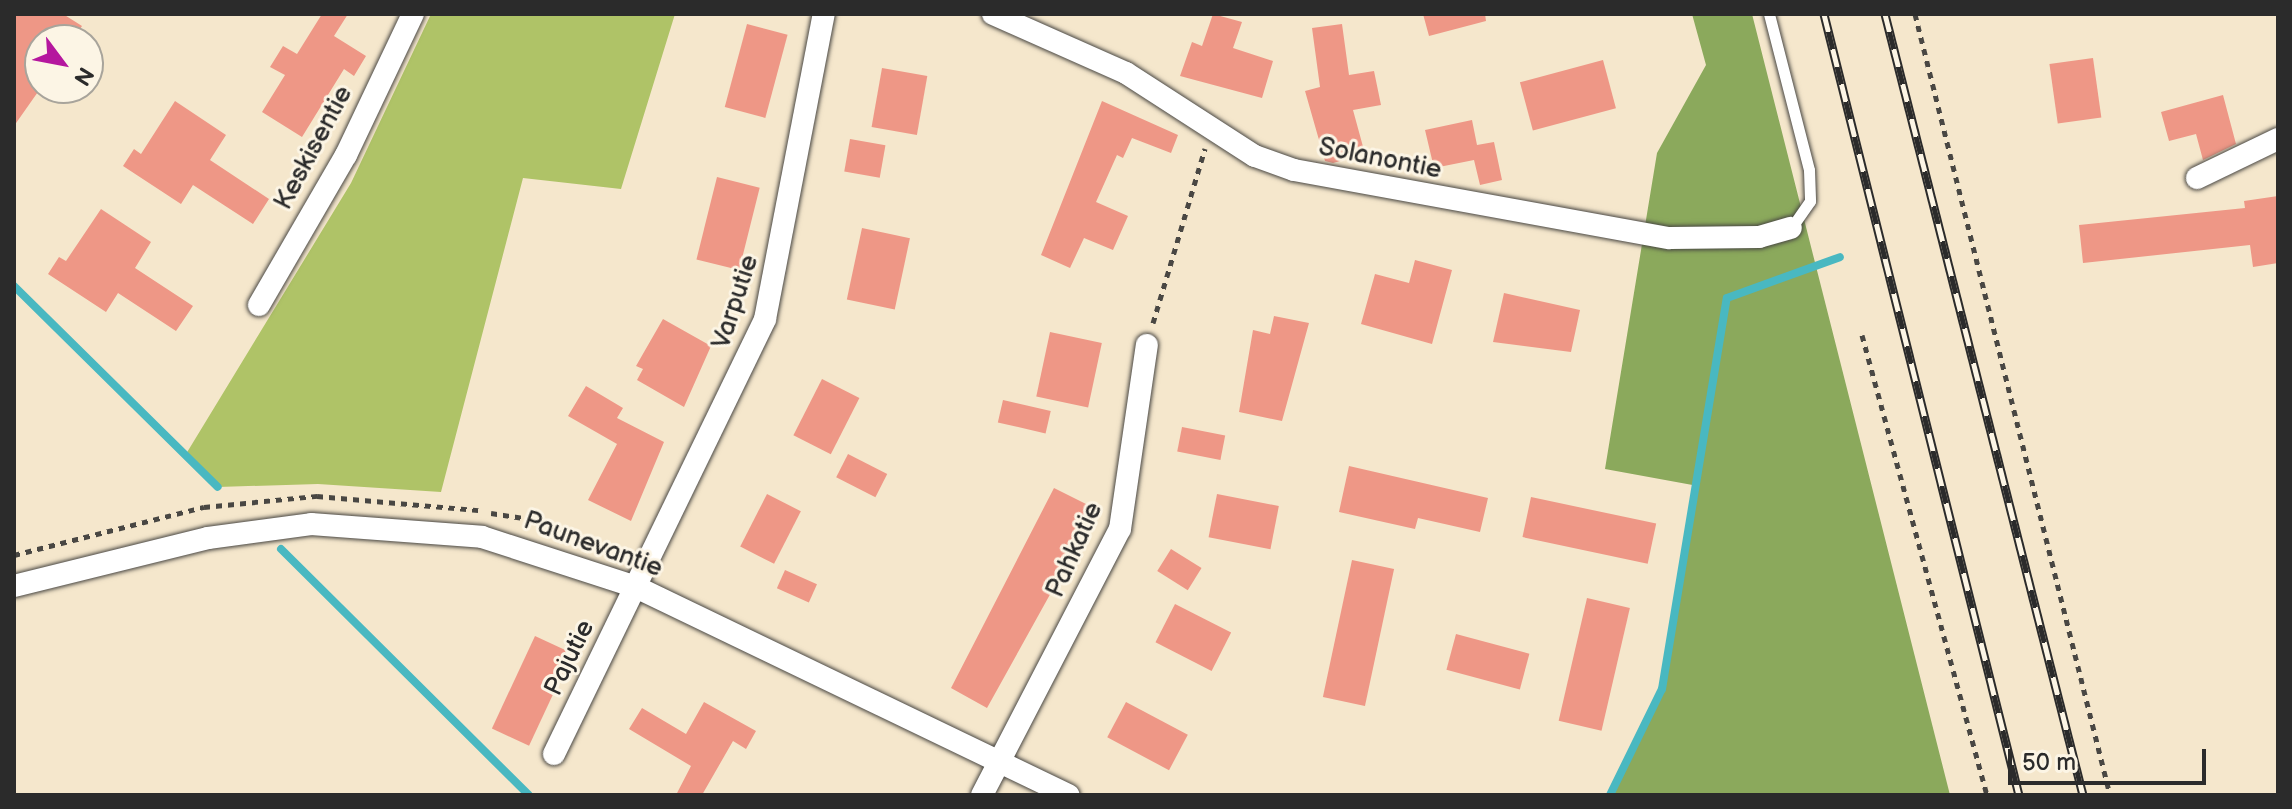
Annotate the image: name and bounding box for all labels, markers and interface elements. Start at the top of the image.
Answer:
north arrow [24,24,104,104]
text: N [67,62,99,90]
street label: Keskisentie [268,81,360,215]
street label: Solanontie [1316,132,1444,186]
street label: Varputie [706,251,766,353]
street label: Pahkatie [1040,498,1110,602]
street label: Paunevantie [519,505,667,585]
street label: Pajutie [538,615,602,701]
scale bar [2012,733,2210,783]
text: 50 m [2022,748,2076,777]

